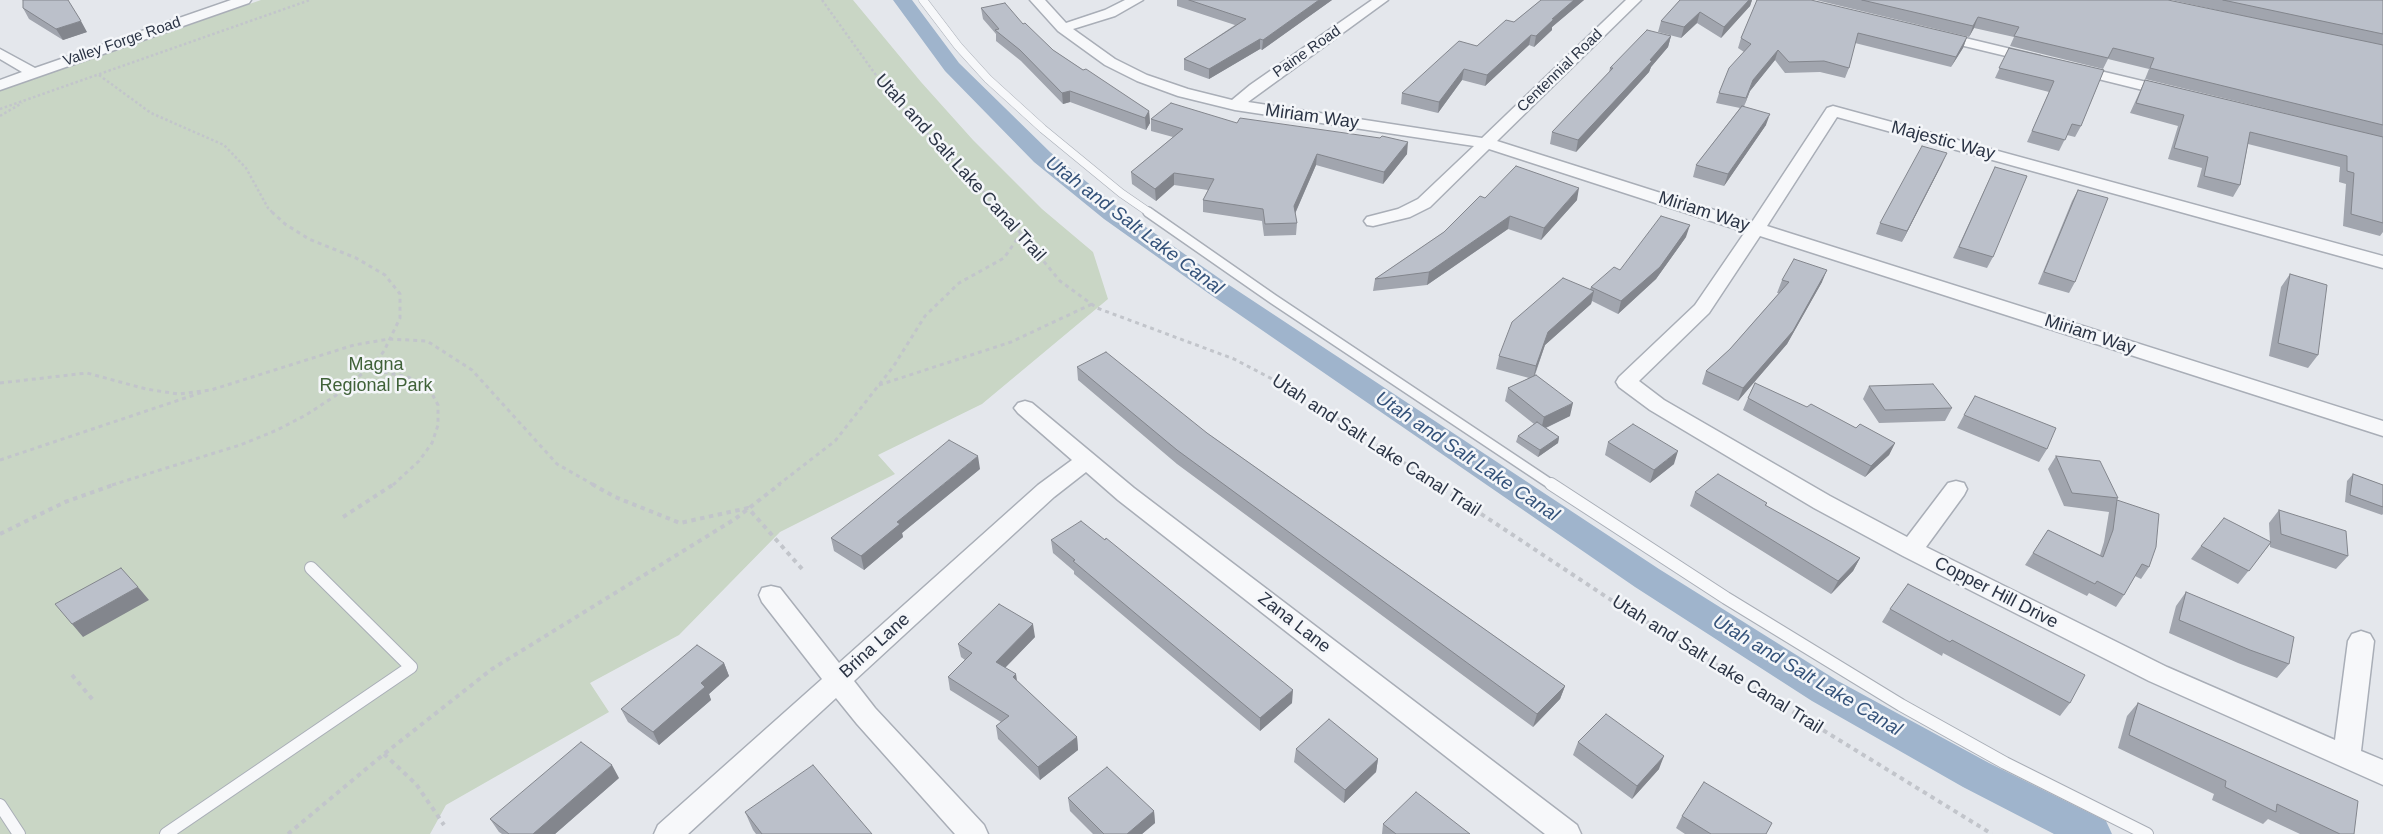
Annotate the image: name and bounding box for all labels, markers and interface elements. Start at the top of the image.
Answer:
street label: Valley Forge Road [61,13,183,71]
street label: Paine Road [1270,22,1344,82]
street label: Centennial Road [1514,26,1606,116]
street label: Utah and Salt Lake Canal Trail [870,70,1050,266]
street label: Miriam Way [1264,100,1360,134]
street label: Majestic Way [1889,117,1997,165]
water label: Utah and Salt Lake Canal [1041,152,1227,300]
street label: Miriam Way [1656,187,1752,237]
street label: Miriam Way [2042,310,2138,360]
park label: Magna Regional Park [319,354,433,396]
street label: Utah and Salt Lake Canal Trail [1268,370,1484,522]
water label: Utah and Salt Lake Canal [1371,387,1563,527]
street label: Copper Hill Drive [1930,552,2062,634]
street label: Zana Lane [1253,588,1335,658]
street label: Utah and Salt Lake Canal Trail [1608,591,1826,739]
street label: Brina Lane [835,609,915,683]
water label: Utah and Salt Lake Canal [1708,610,1906,742]

